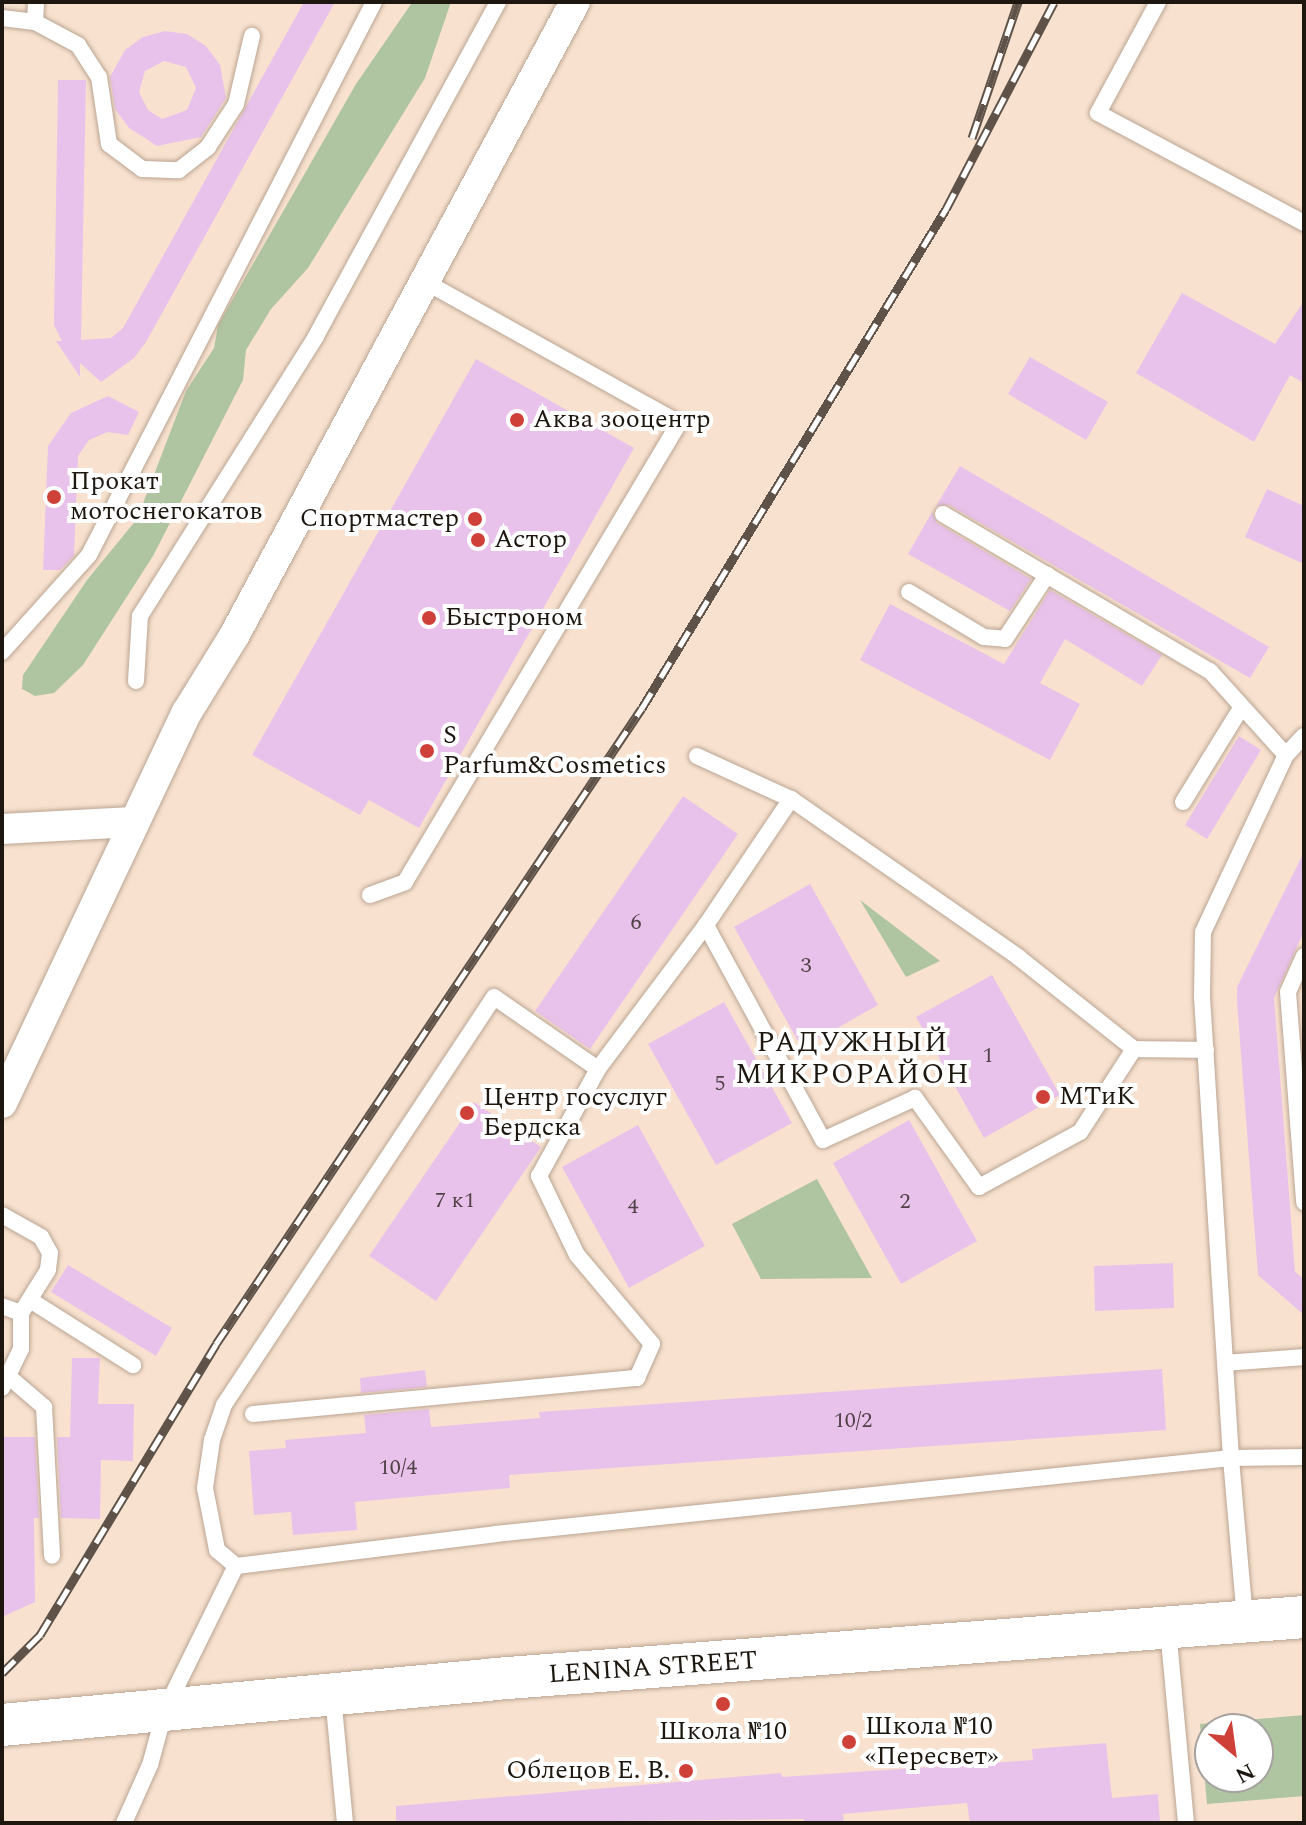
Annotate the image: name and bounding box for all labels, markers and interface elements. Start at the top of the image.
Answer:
place label: Аква зооцентр [533,404,711,436]
marker: Аква зооцентр [508,411,526,429]
place label: Прокат мотоснегокатов [70,466,262,528]
marker: Прокат мотоснегокатов [45,488,63,506]
place label: Спортмастер [300,503,459,535]
marker: Спортмастер [466,510,484,528]
place label: Астор [494,524,567,556]
marker: Астор [469,531,487,549]
place label: Быстроном [445,602,583,634]
marker: Быстроном [420,609,438,627]
place label: S Parfum&Cosmetics [443,720,666,782]
marker: S Parfum&Cosmetics [418,742,436,760]
house number: 6 [631,910,641,936]
house number: 3 [801,953,811,979]
district label: РАДУЖНЫЙ МИКРОРАЙОН [735,1026,971,1092]
house number: 1 [983,1043,993,1069]
house number: 5 [715,1071,725,1097]
place label: МТиК [1059,1081,1135,1113]
place label: Центр госуслуг Бердска [483,1082,667,1144]
marker: МТиК [1034,1088,1052,1106]
marker: Центр госуслуг Бердска [458,1104,476,1122]
house number: 7 к1 [435,1188,475,1214]
house number: 2 [900,1189,910,1215]
house number: 4 [628,1194,638,1220]
house number: 10/2 [834,1408,872,1434]
house number: 10/4 [379,1455,417,1481]
street label: LENINA STREET [547,1645,759,1691]
marker: Школа №10 [714,1695,732,1713]
place label: Школа №10 «Пересвет» [865,1711,998,1772]
north arrow [1194,1713,1274,1793]
place label: Школа №10 [659,1716,787,1748]
marker: Школа №10 «Пересвет» [840,1733,858,1751]
text: N [1229,1754,1261,1791]
place label: Облецов Е. В. [506,1755,670,1787]
marker: Облецов Е. В. [677,1762,695,1780]

